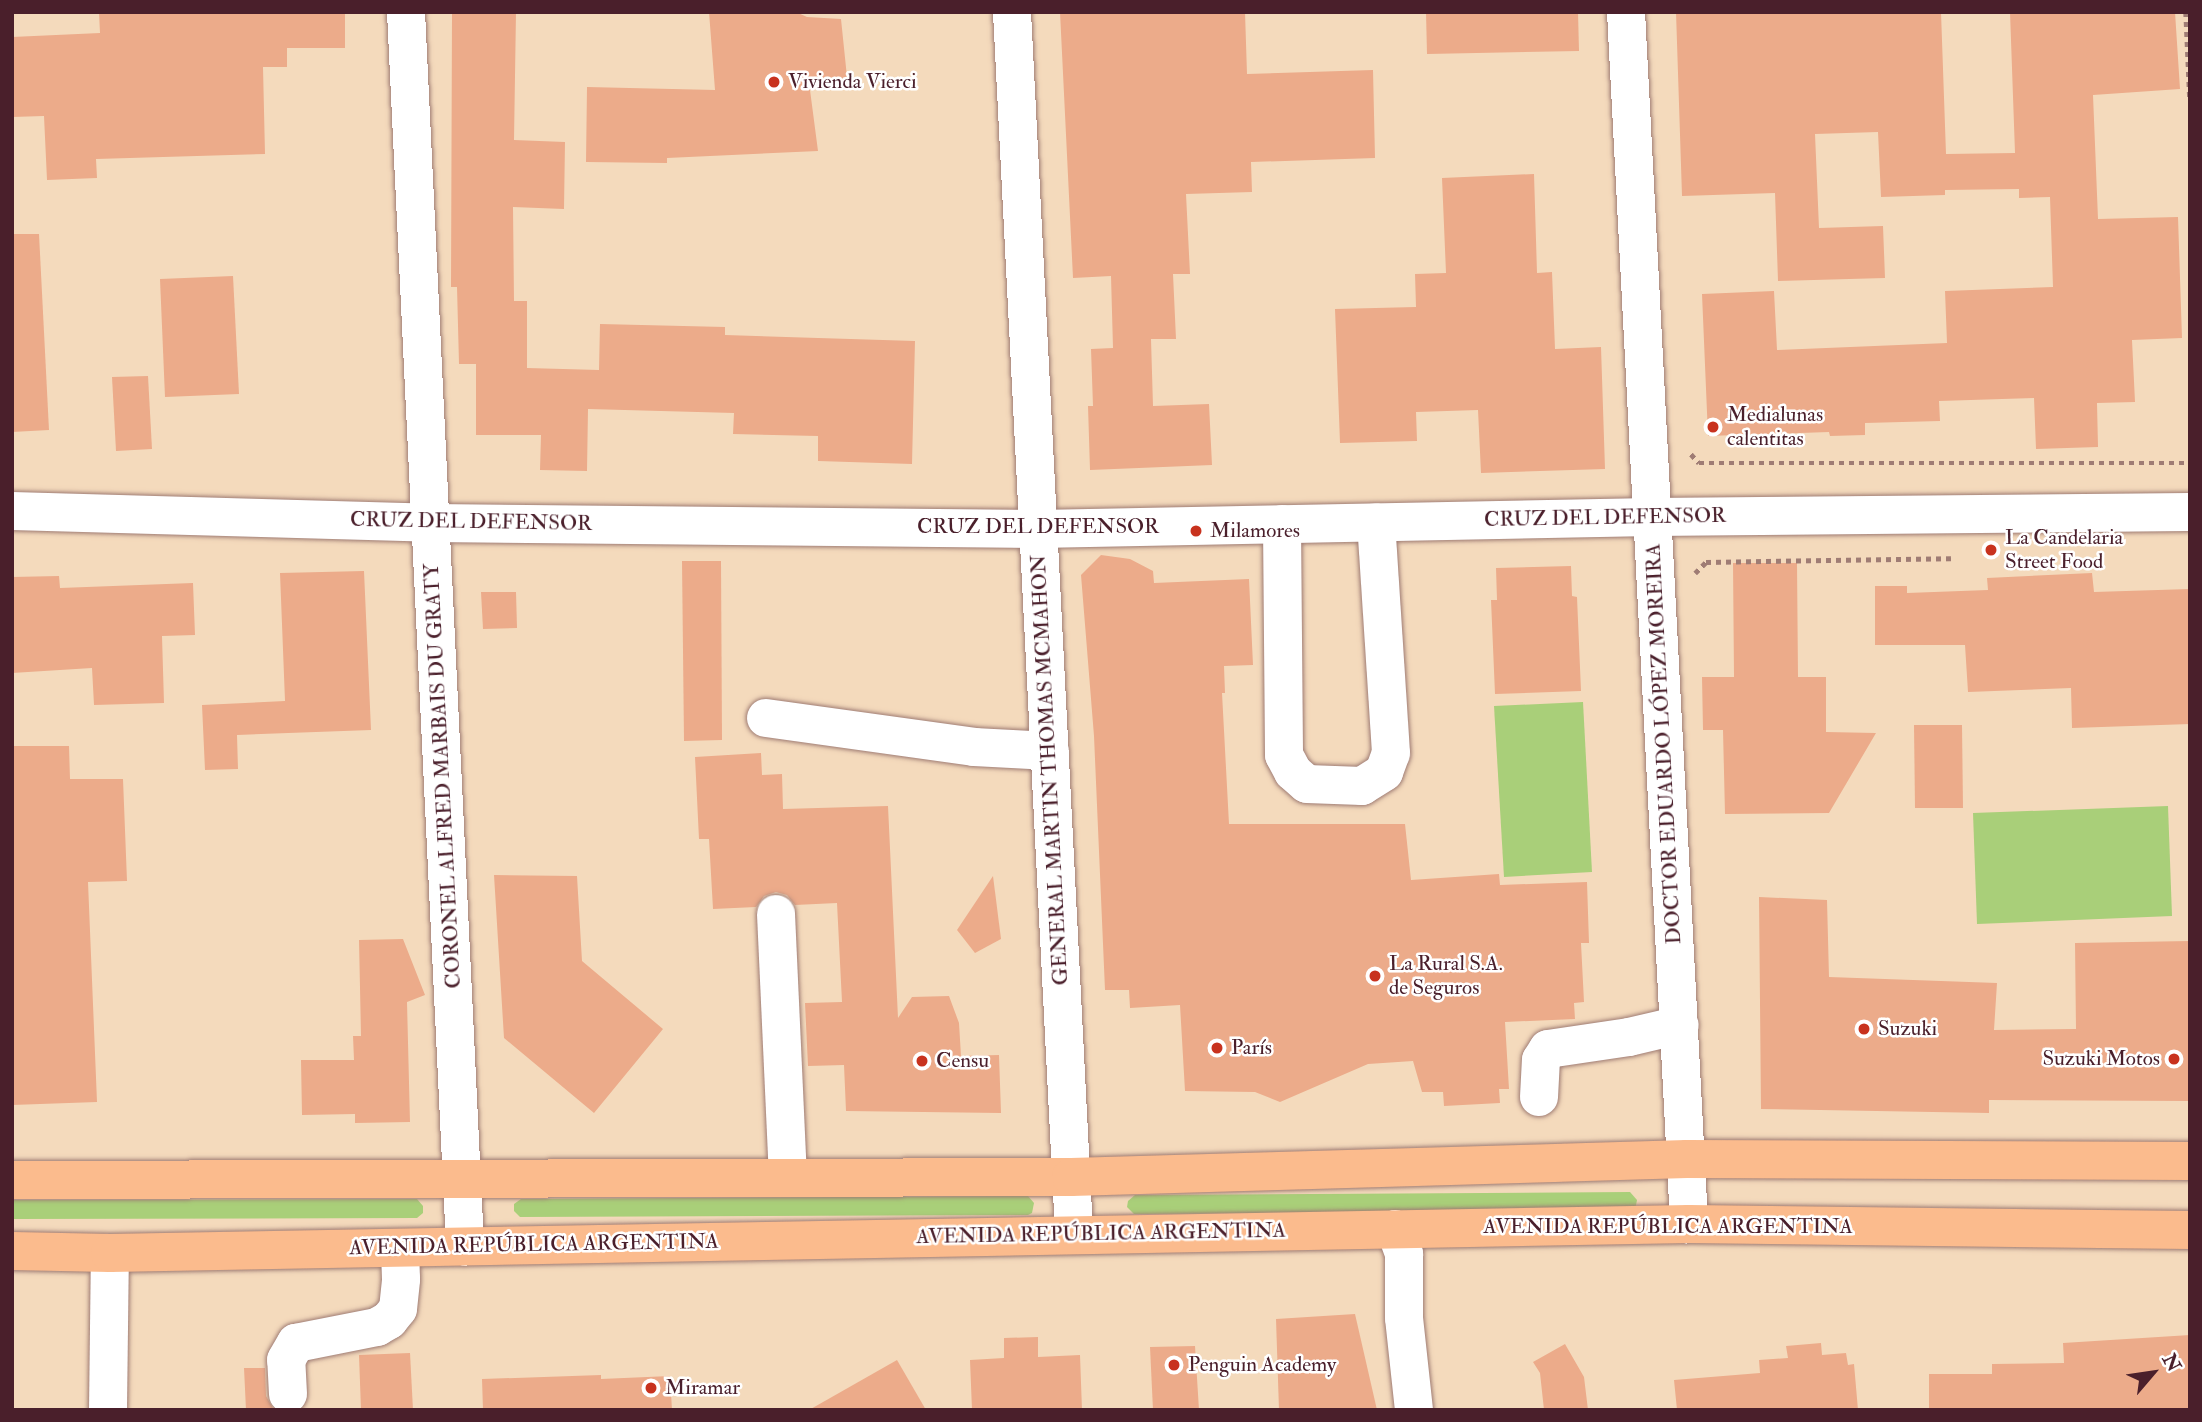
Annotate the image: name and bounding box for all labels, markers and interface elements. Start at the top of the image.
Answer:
place label: Vivienda Vierci [788,69,917,95]
marker: Vivienda Vierci [766,74,782,90]
place label: Medialunas calentitas [1727,402,1823,452]
marker: Medialunas calentitas [1705,419,1721,435]
street label: CRUZ DEL DEFENSOR [1484,503,1726,533]
street label: CRUZ DEL DEFENSOR [350,507,592,537]
street label: CRUZ DEL DEFENSOR [917,514,1159,540]
place label: Milamores [1210,518,1300,544]
marker: Milamores [1188,523,1204,539]
place label: La Candelaria Street Food [2005,525,2123,575]
marker: La Candelaria Street Food [1983,542,1999,558]
street label: DOCTOR EDUARDO LÓPEZ MOREIRA [1641,543,1687,945]
street label: GENERAL MARTIN THOMAS MCMAHON [1026,554,1074,986]
street label: CORONEL ALFRED MARBAIS DU GRATY [419,563,467,989]
place label: La Rural S.A. de Seguros [1389,951,1503,1001]
marker: La Rural S.A. de Seguros [1367,968,1383,984]
place label: Suzuki [1878,1016,1937,1042]
marker: Suzuki [1856,1021,1872,1037]
place label: París [1231,1035,1272,1061]
marker: París [1209,1040,1225,1056]
place label: Suzuki Motos [2042,1046,2160,1072]
place label: Censu [936,1048,989,1074]
marker: Suzuki Motos [2166,1051,2182,1067]
marker: Censu [914,1053,930,1069]
street label: AVENIDA REPÚBLICA ARGENTINA [1483,1214,1853,1240]
street label: AVENIDA REPÚBLICA ARGENTINA [916,1218,1286,1250]
street label: AVENIDA REPÚBLICA ARGENTINA [349,1229,719,1261]
north arrow [2118,1338,2188,1408]
text: N [2157,1350,2186,1376]
place label: Penguin Academy [1188,1352,1336,1378]
marker: Penguin Academy [1166,1357,1182,1373]
place label: Miramar [665,1375,740,1401]
marker: Miramar [643,1380,659,1396]

